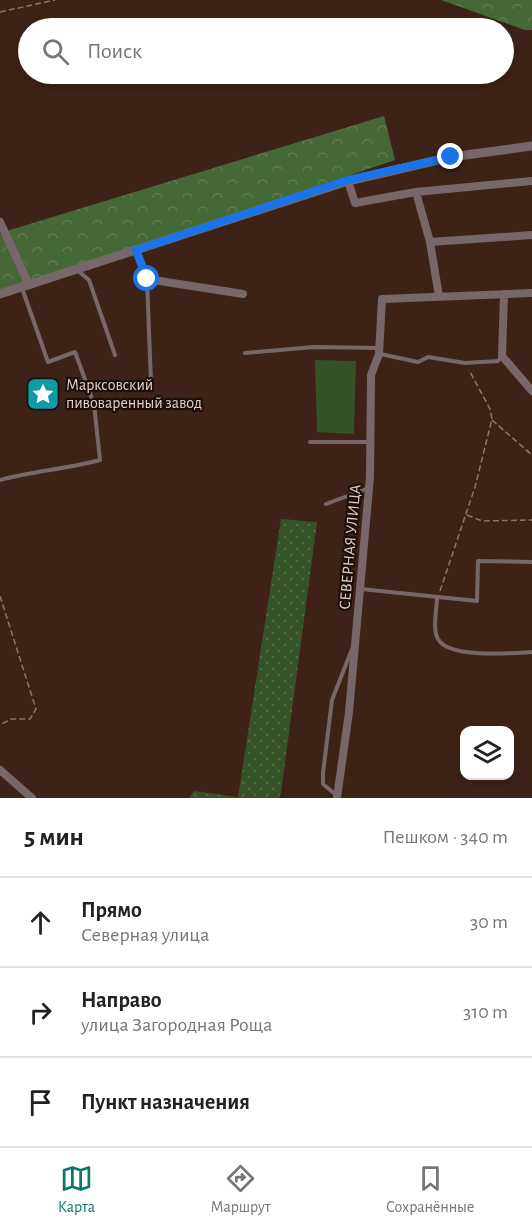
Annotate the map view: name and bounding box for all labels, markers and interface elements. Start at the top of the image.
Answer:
search box [18,18,514,84]
icon: search [39,35,72,68]
text: Поиск [87,40,142,62]
route end [437,143,463,169]
route start [133,265,159,291]
place icon: Марксовский пивоваренный завод [25,376,61,412]
place label: Марксовский пивоваренный завод [66,377,202,411]
street label: СЕВЕРНАЯ УЛИЦА [337,483,363,610]
map controls [460,726,514,780]
button: layers [460,726,514,780]
text: 5 мин [24,824,84,850]
text: Пешком · 340 m [382,827,508,847]
text: Прямо [81,899,142,921]
icon: ahead [24,906,57,939]
text: 30 m [470,912,508,932]
text: Северная улица [81,925,209,945]
text: Направо [81,989,162,1011]
icon: right [24,996,57,1029]
text: 310 m [463,1002,508,1022]
text: улица Загородная Роща [81,1015,272,1035]
icon: arrive [24,1086,57,1119]
text: Пункт назначения [81,1091,250,1113]
tab: Карта [58,1162,95,1217]
tab: Маршрут [211,1162,271,1217]
tab: Сохранённые [386,1162,474,1217]

